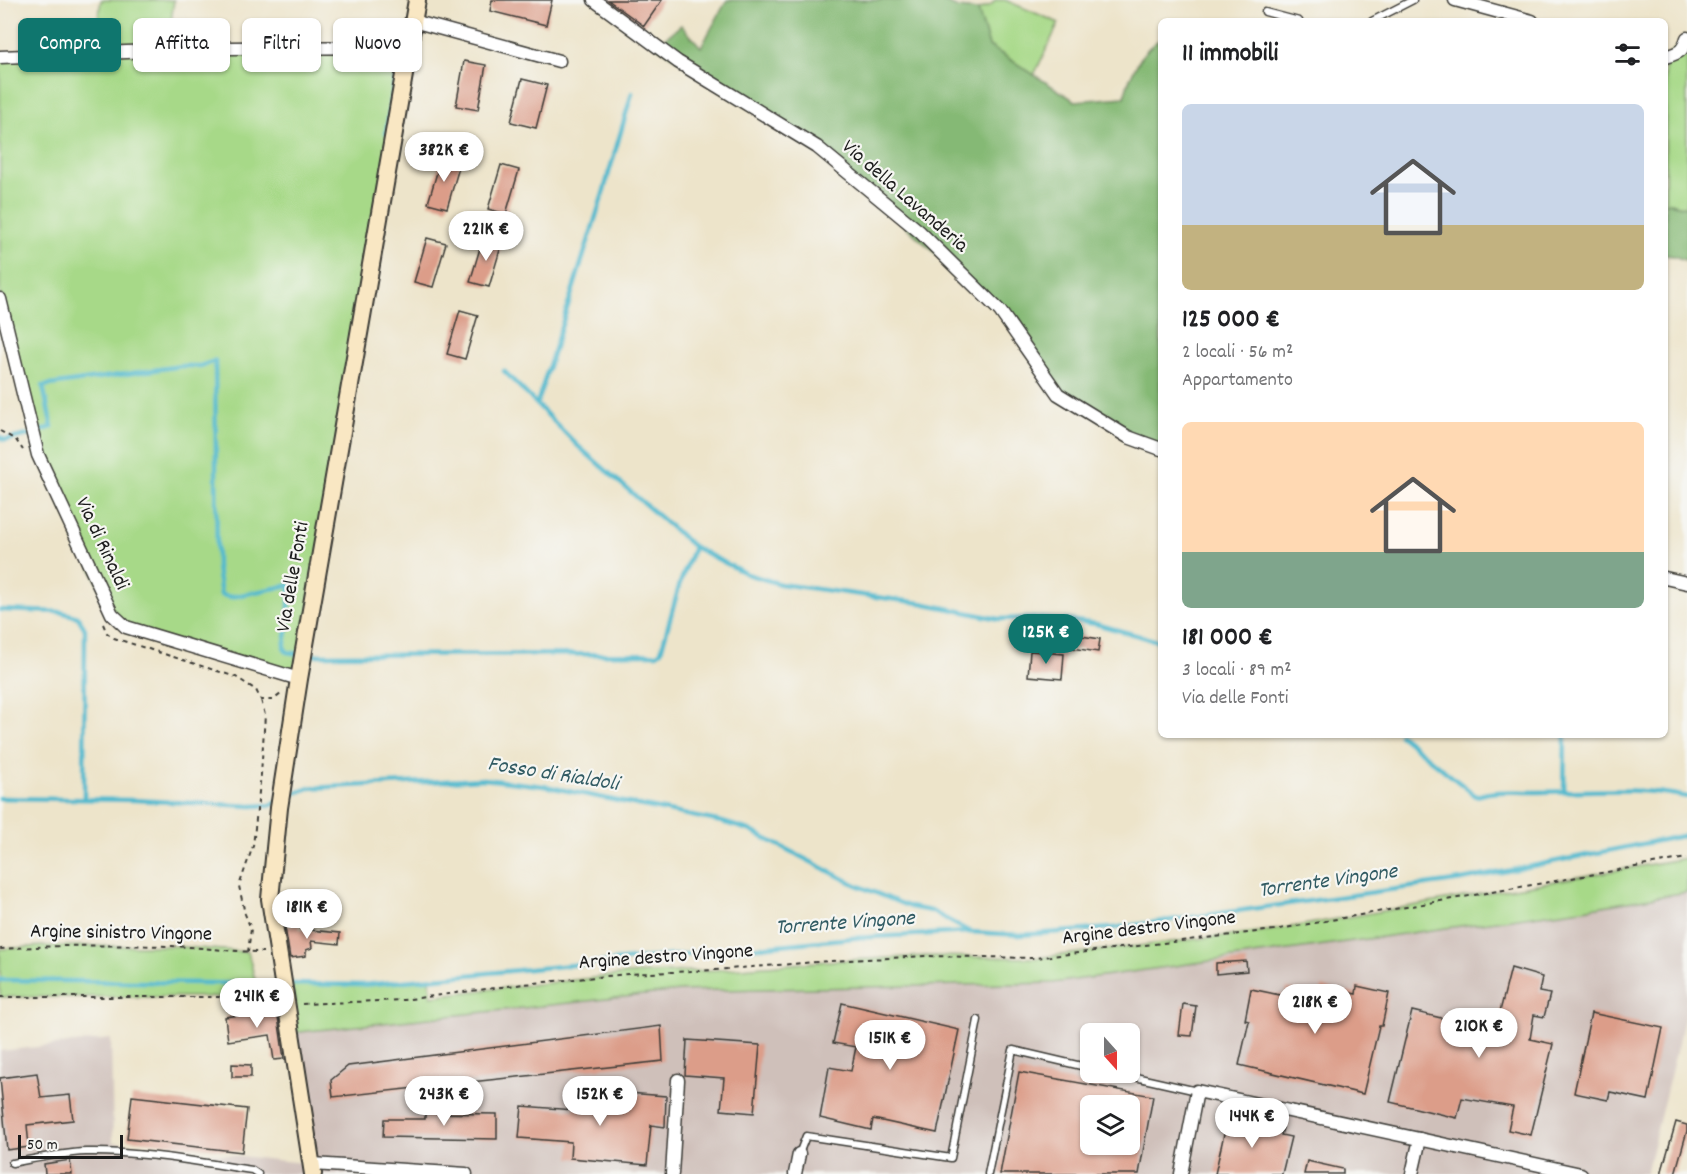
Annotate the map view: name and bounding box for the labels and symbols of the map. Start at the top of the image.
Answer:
pin: 382K € [395,132,493,183]
street label: Via della Lavanderia [834,133,975,261]
pin: 221K € [437,211,535,262]
street label: Via di Rinaldi [66,493,136,596]
street label: Via delle Fonti [270,519,319,635]
pin: 125K € [997,614,1095,665]
water label: Fosso di Rialdoli [485,749,624,801]
water label: Torrente Vingone [1257,857,1401,907]
pin: 181K € [258,889,356,940]
street label: Argine destro Vingone [1060,903,1238,955]
water label: Torrente Vingone [774,904,917,944]
street label: Argine sinistro Vingone [30,917,212,951]
street label: Argine destro Vingone [578,937,754,979]
pin: 241K € [208,978,306,1029]
pin: 218K € [1266,984,1364,1035]
pin: 210K € [1430,1008,1528,1059]
pin: 151K € [841,1020,939,1071]
north arrow [1080,1023,1140,1083]
pin: 243K € [395,1076,493,1127]
pin: 152K € [551,1076,649,1127]
pin: 144K € [1203,1098,1301,1149]
scale bar [18,1132,123,1160]

